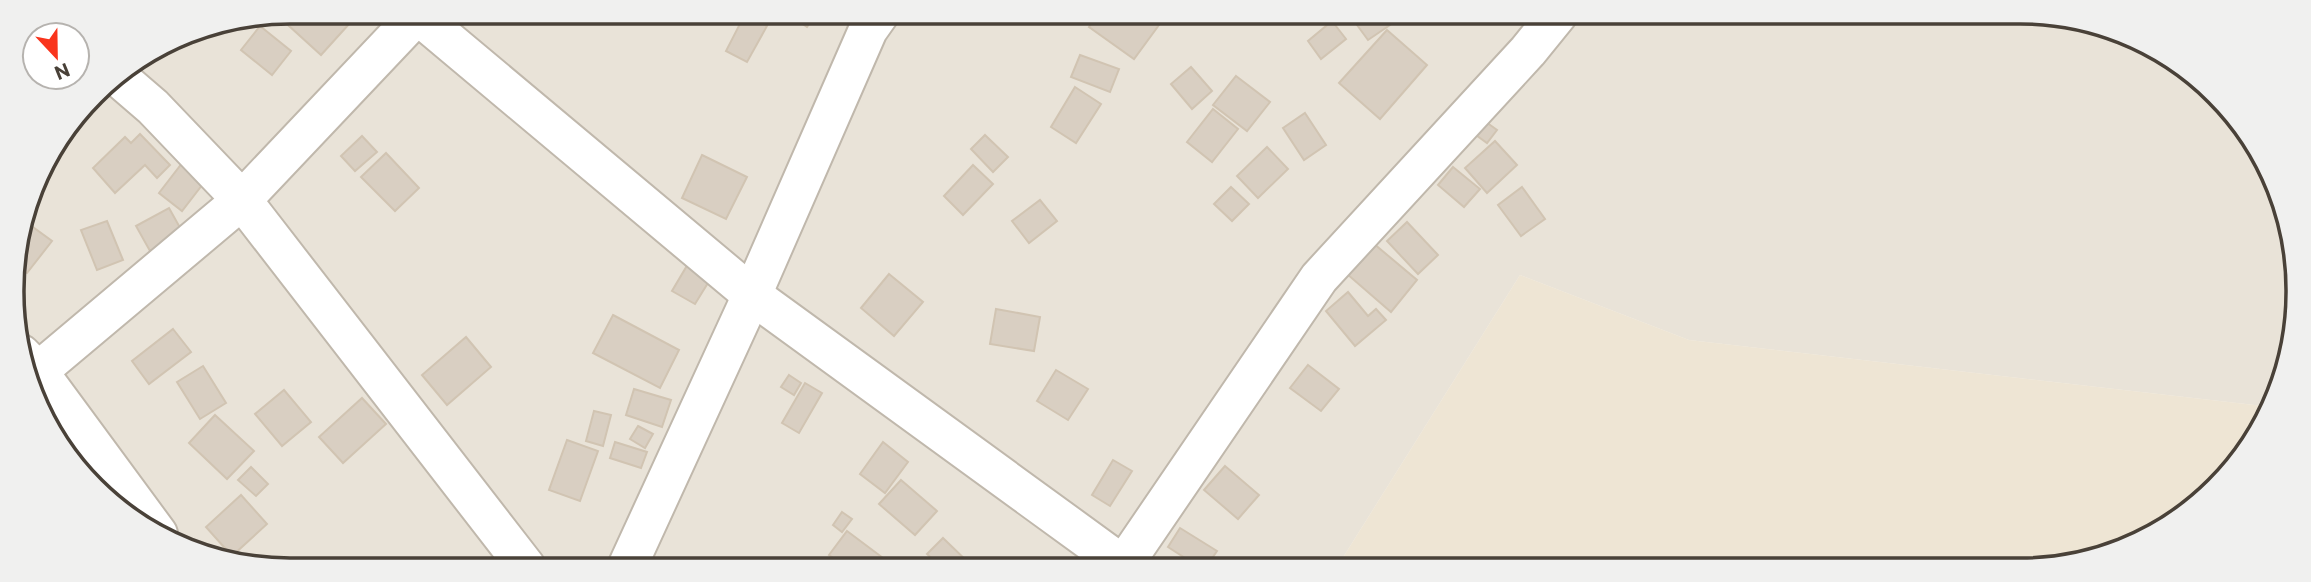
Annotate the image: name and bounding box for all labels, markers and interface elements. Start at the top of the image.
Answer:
north arrow [21,21,91,91]
text: N [52,59,73,86]

